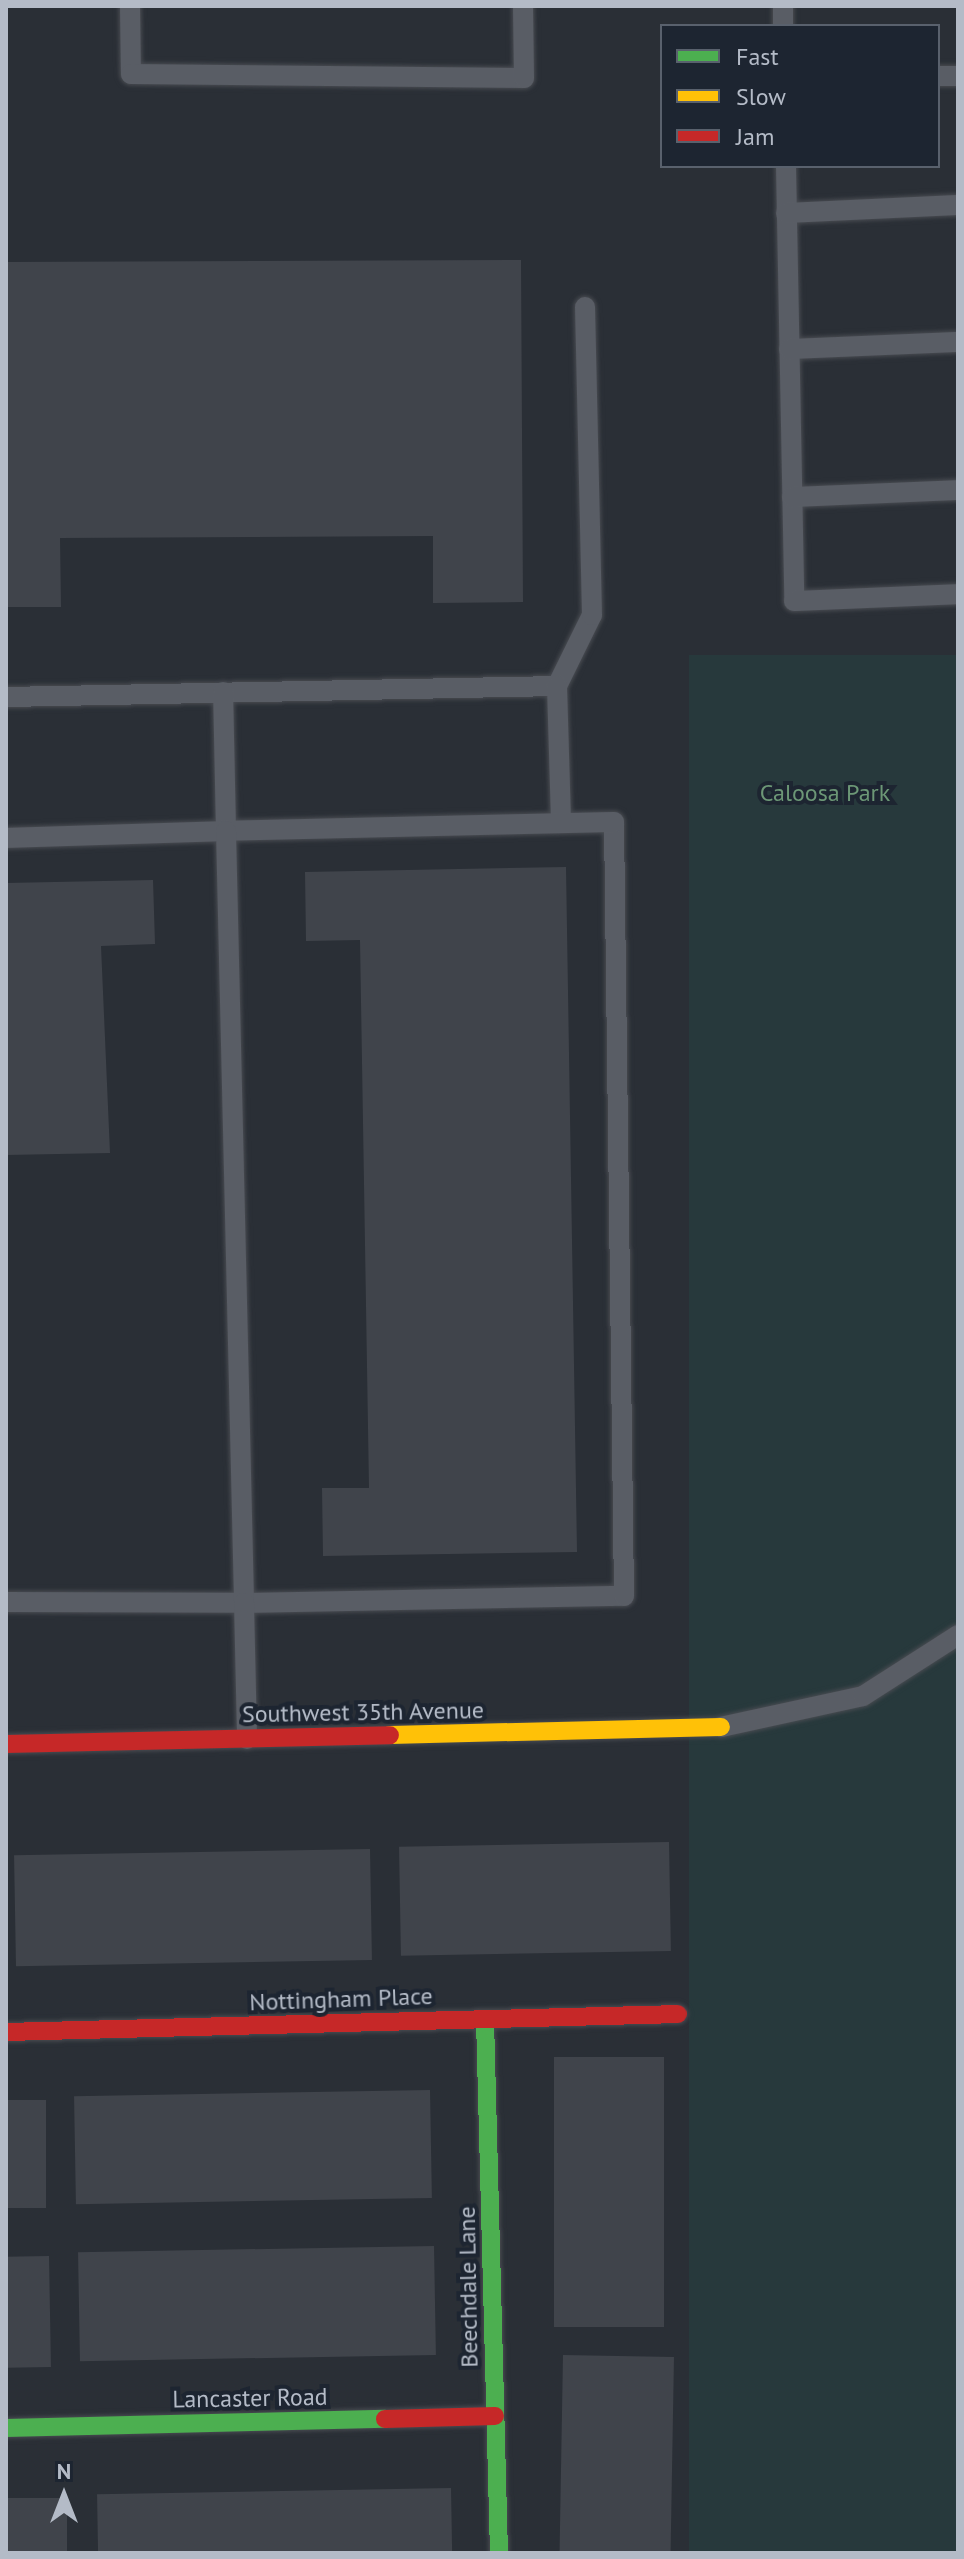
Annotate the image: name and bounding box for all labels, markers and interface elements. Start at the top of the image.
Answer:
legend [660,24,940,168]
text: Fast [736,41,779,72]
text: Slow [736,81,786,112]
text: Jam [736,121,774,152]
park label: Caloosa Park [760,779,890,807]
street label: Southwest 35th Avenue [241,1695,485,1729]
street label: Nottingham Place [249,1981,433,2017]
street label: Beechdale Lane [452,2206,484,2368]
street label: Lancaster Road [172,2382,328,2414]
north arrow [24,2455,104,2535]
text: N [57,2457,71,2485]

